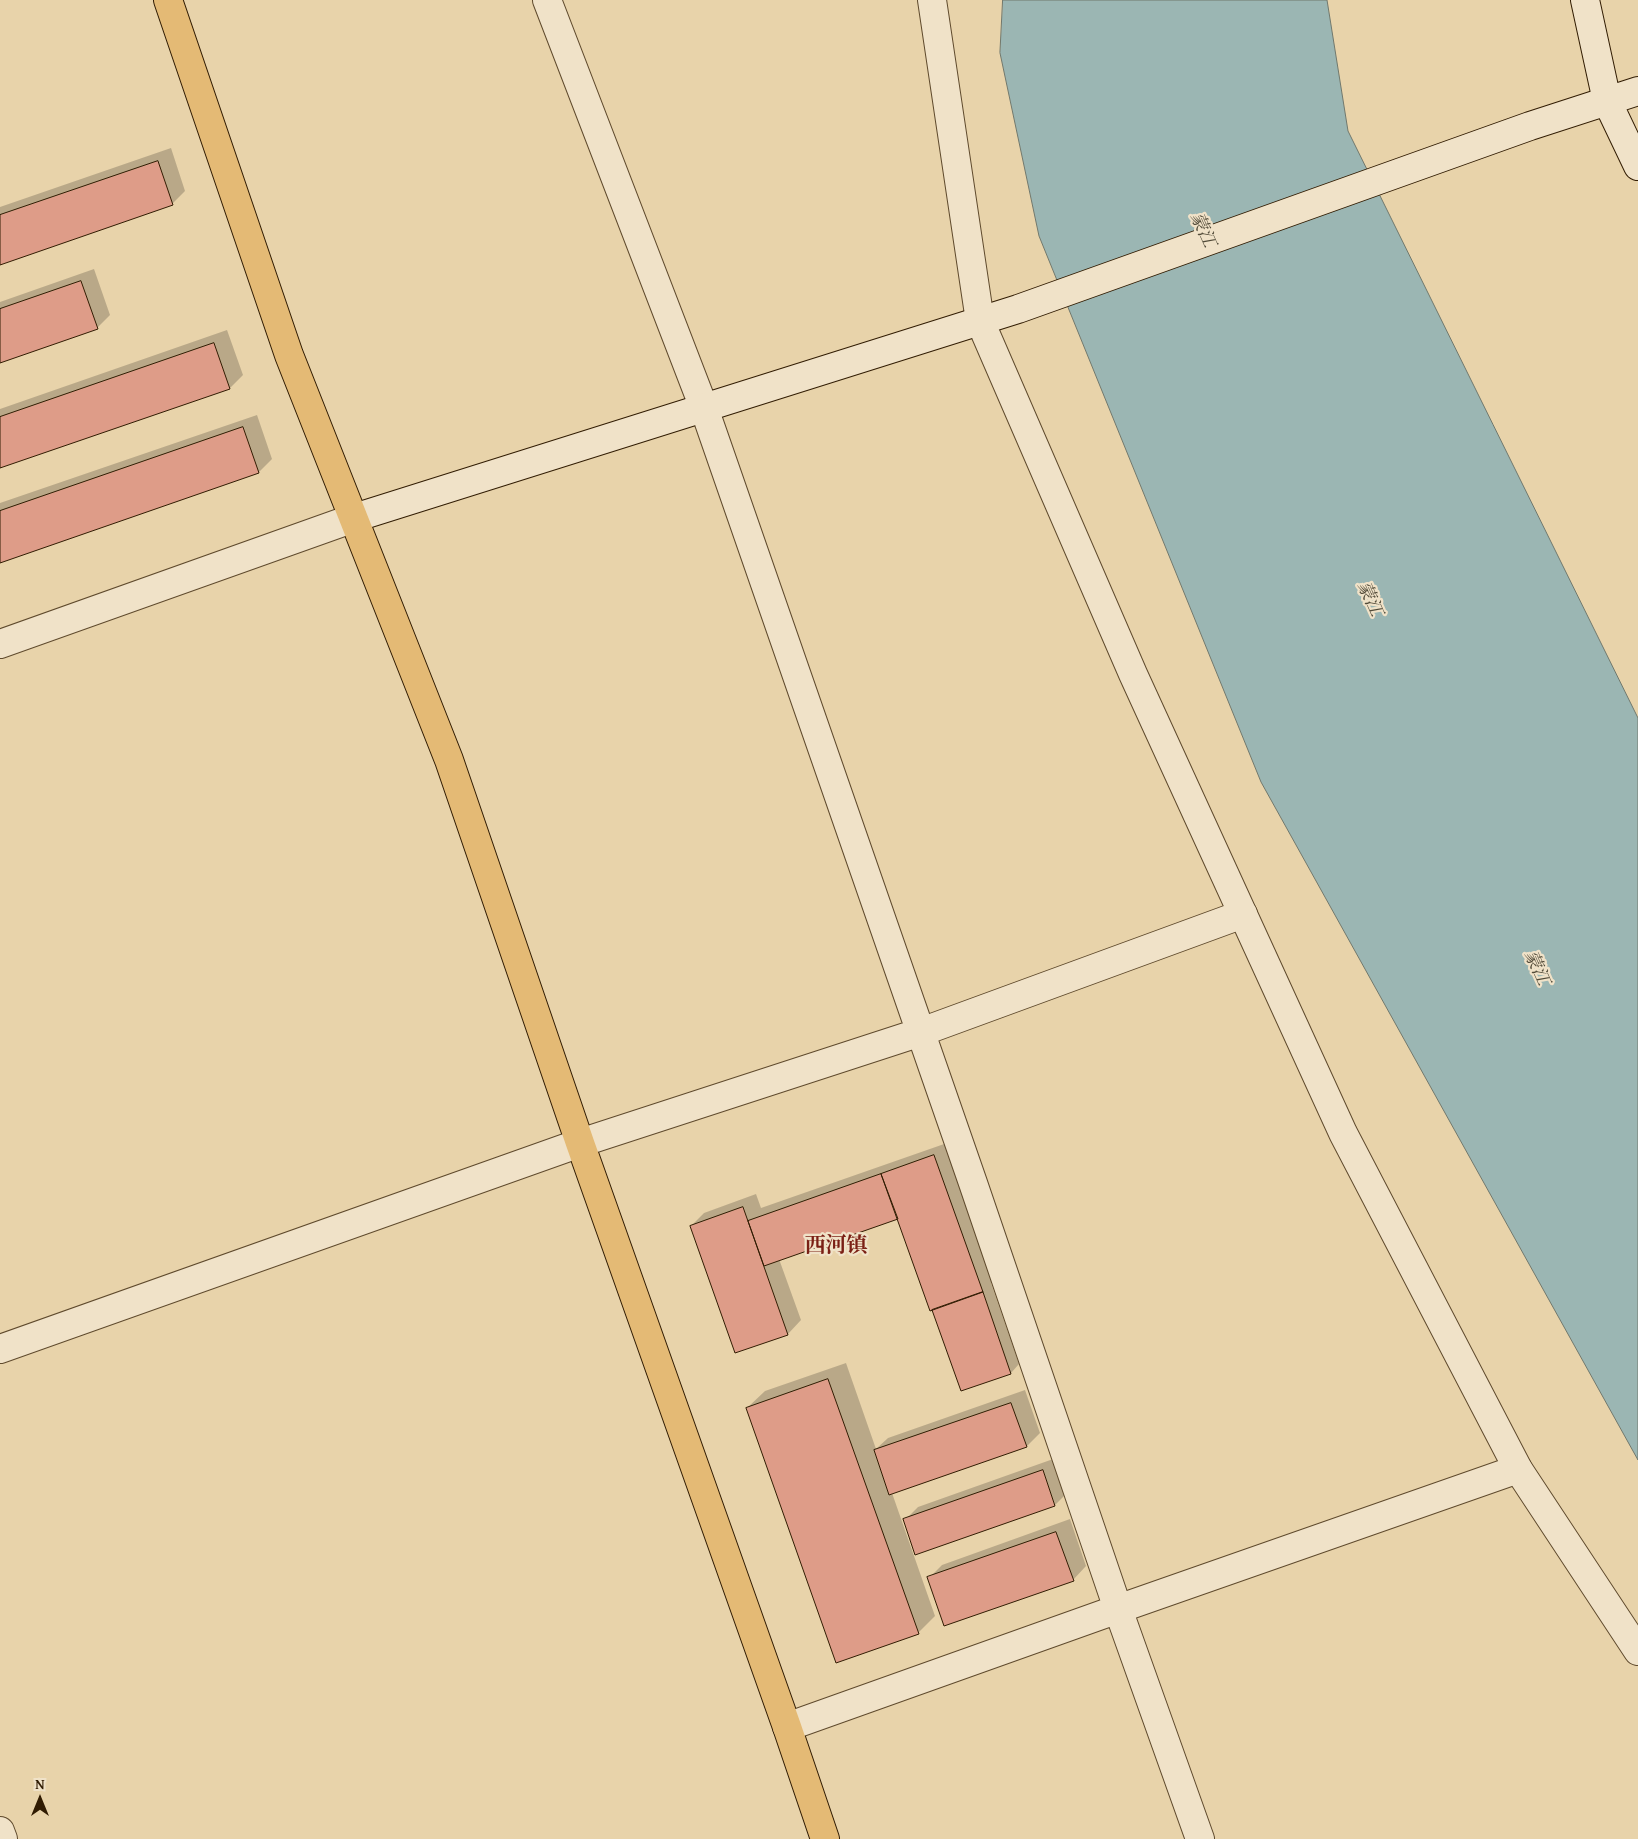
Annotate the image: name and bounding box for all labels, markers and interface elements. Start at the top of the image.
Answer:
water label: 蒙江 [1185,209,1219,251]
water label: 蒙江 [1352,578,1386,620]
water label: 蒙江 [1519,947,1553,989]
district label: 西河镇 [805,1234,867,1260]
north arrow [15,1774,65,1824]
text: N [35,1774,45,1794]

